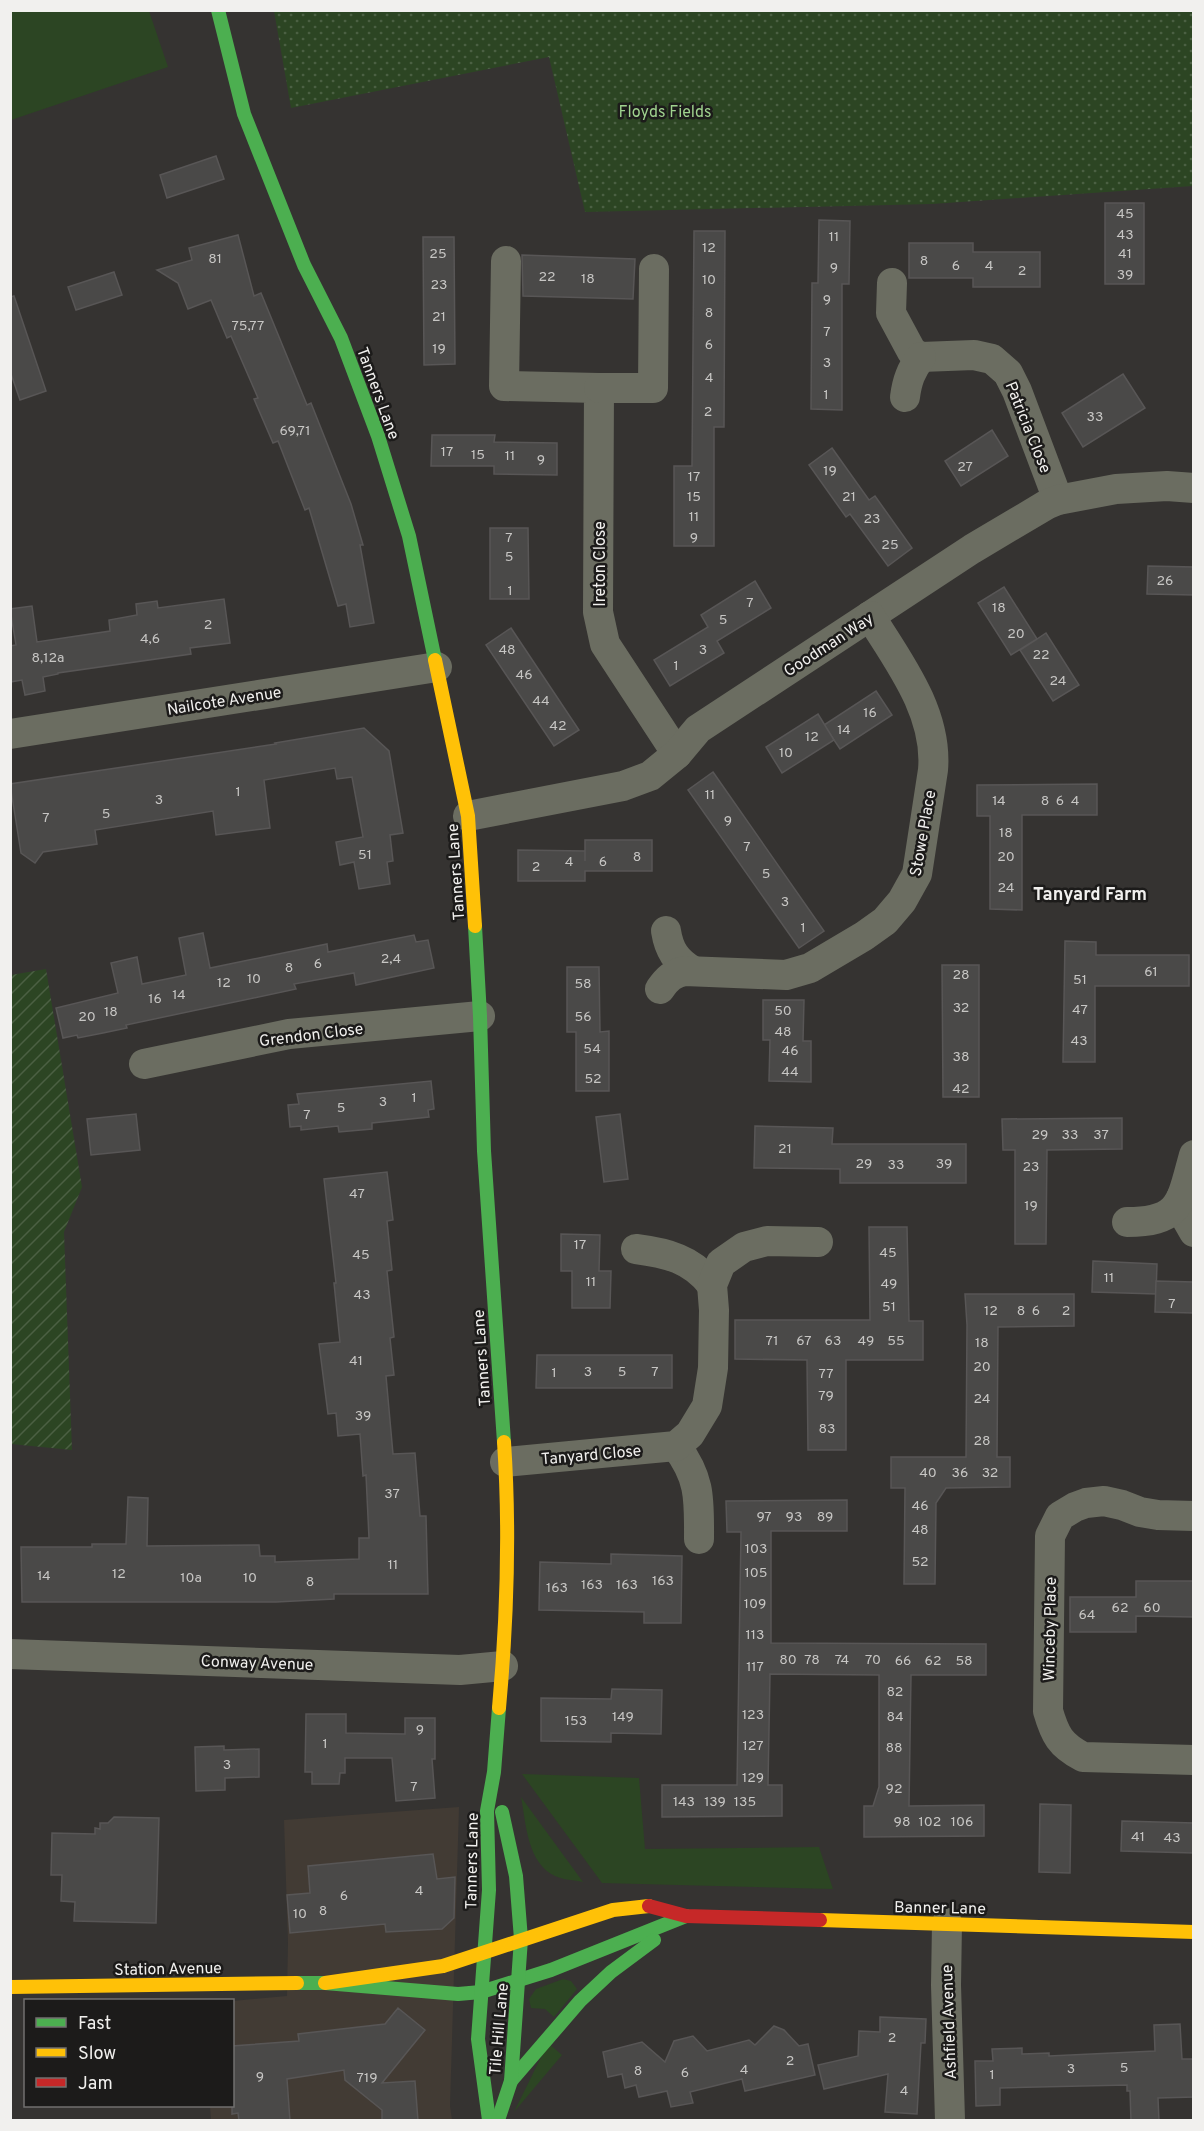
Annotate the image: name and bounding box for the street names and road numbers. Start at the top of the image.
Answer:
street label: Tanners Lane [351,345,403,443]
street label: Patricia Close [1000,379,1055,476]
street label: Ireton Close [591,521,611,607]
street label: Goodman Way [780,609,878,682]
street label: Nailcote Avenue [166,683,283,721]
street label: Stowe Place [907,789,941,878]
street label: Tanners Lane [444,823,470,921]
street label: Grendon Close [258,1020,364,1052]
street label: Tanners Lane [470,1309,496,1407]
street label: Tanyard Close [540,1442,642,1470]
street label: Winceby Place [1040,1577,1062,1681]
street label: Conway Avenue [200,1652,314,1676]
street label: Tanners Lane [462,1812,484,1910]
street label: Banner Lane [894,1898,986,1920]
street label: Station Avenue [114,1959,222,1981]
street label: Ashfield Avenue [938,1964,962,2080]
street label: Tile Hill Lane [486,1982,514,2076]

